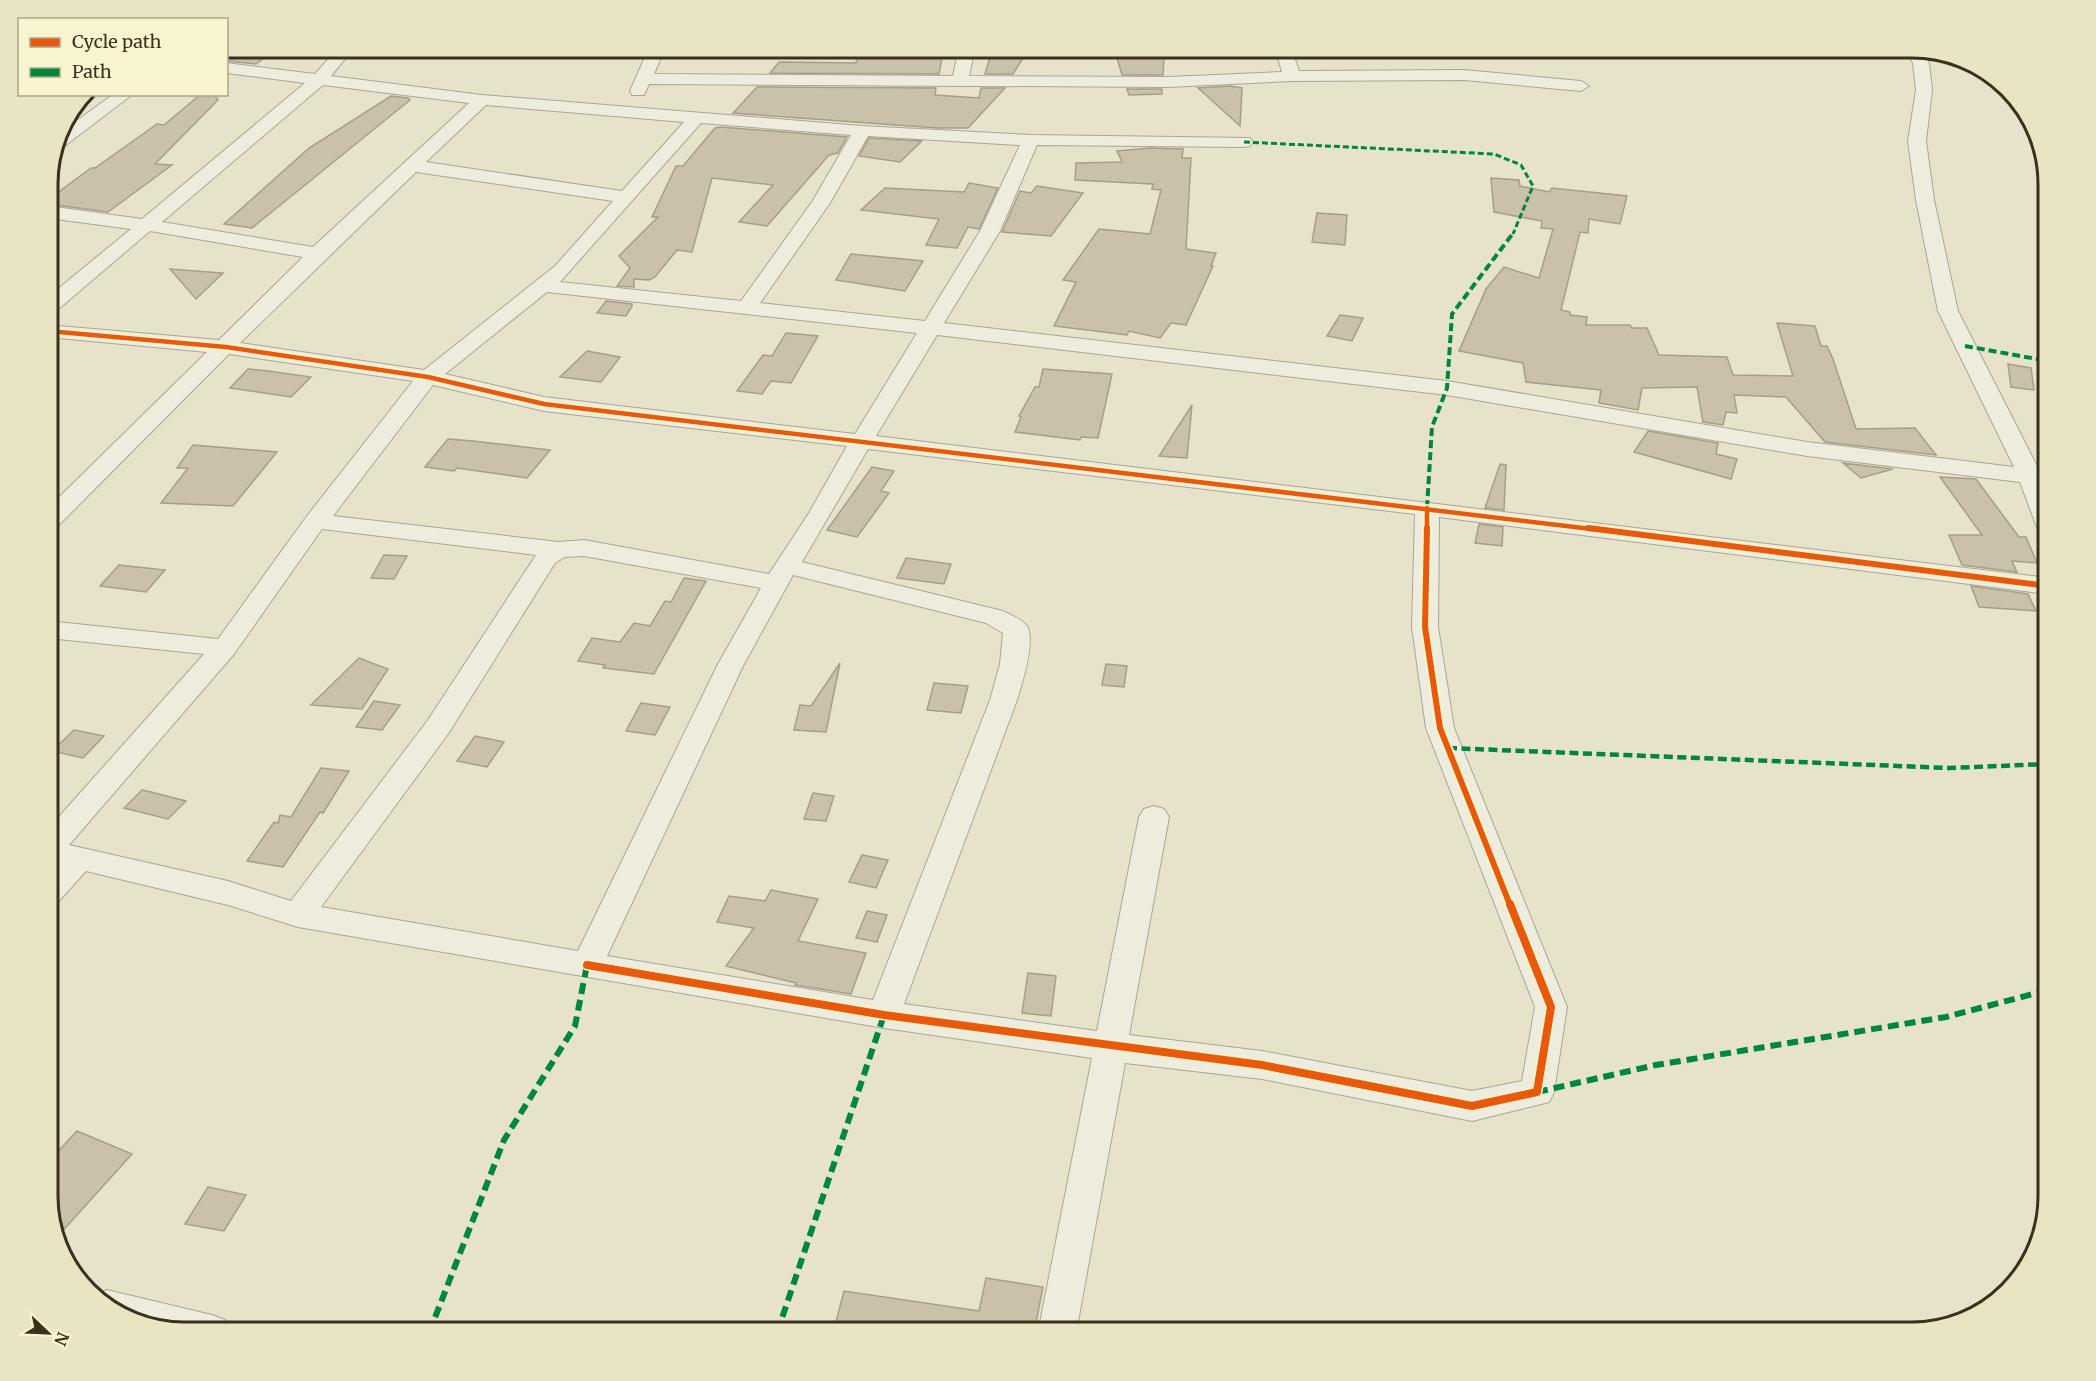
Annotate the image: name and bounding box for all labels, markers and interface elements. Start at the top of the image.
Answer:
legend [18,18,228,96]
text: Cycle path [72,30,162,53]
text: Path [72,60,112,83]
north arrow [18,1303,78,1363]
text: N [50,1329,73,1349]

